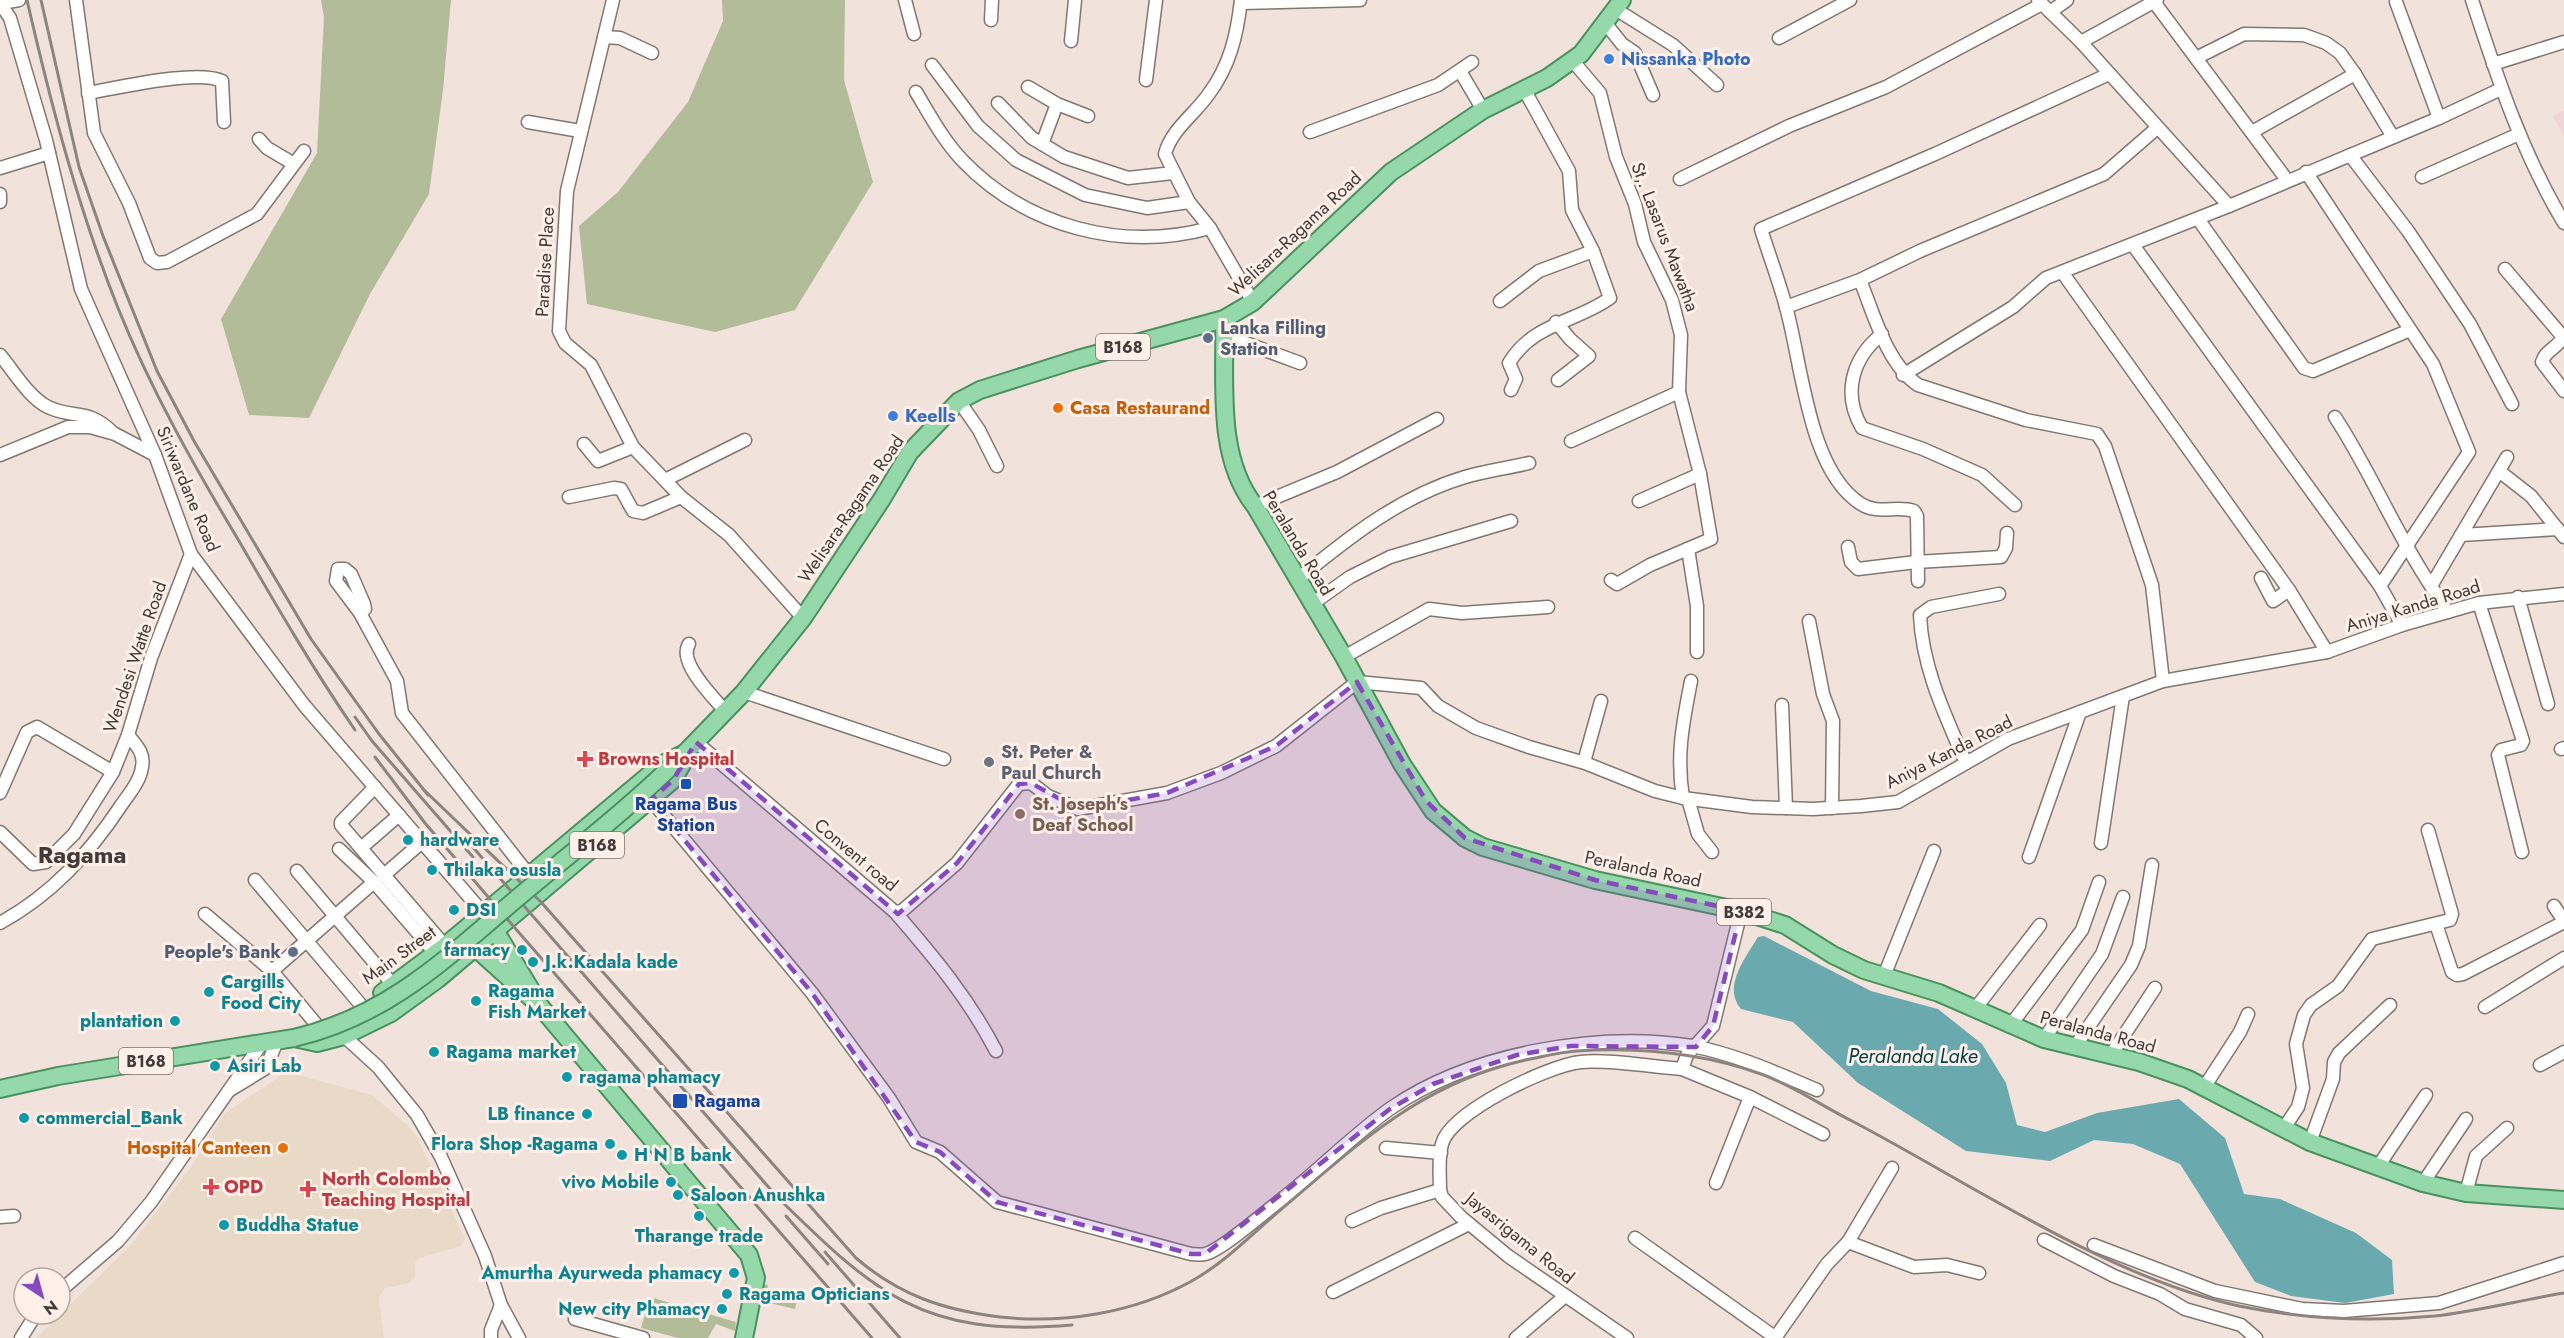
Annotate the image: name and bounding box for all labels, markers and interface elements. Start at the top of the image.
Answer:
place label: Nissanka Photo [1621,46,1751,72]
marker: Nissanka Photo [1602,52,1616,66]
street label: St,. Lasarus Mawatha [1625,159,1705,315]
street label: Welisara-Ragama Road [1223,165,1367,303]
street label: Paradise Place [529,206,561,318]
place label: Lanka Filling Station [1220,315,1326,362]
marker: Lanka Filling Station [1201,331,1215,345]
road number: B168 [1096,334,1150,360]
place label: Casa Restaurand [1070,395,1210,421]
marker: Casa Restaurand [1051,401,1065,415]
place label: Keells [905,403,956,429]
marker: Keells [886,409,900,423]
street label: Siriwardane Road [150,422,226,556]
street label: Welisara-Ragama Road [792,430,910,588]
street label: Peralanda Road [1256,485,1340,601]
street label: Aniya Kanda Road [2343,573,2483,639]
street label: Wendesi Watte Road [97,578,173,736]
street label: Aniya Kanda Road [1881,709,2017,795]
place label: St. Peter & Paul Church [1001,739,1101,786]
place label: Browns Hospital [598,746,734,772]
marker: Browns Hospital [576,750,594,768]
marker: St. Peter & Paul Church [982,755,996,769]
marker: Ragama Bus Station [679,777,693,791]
place label: Ragama Bus Station [635,791,737,838]
place label: St. Joseph's Deaf School [1032,791,1133,838]
marker: St. Joseph's Deaf School [1013,807,1027,821]
street label: Convent road [808,812,904,898]
place label: hardware [420,827,499,853]
road number: B168 [570,832,624,858]
marker: hardware [401,833,415,847]
district label: Ragama [38,837,126,872]
street label: Peralanda Road [1582,844,1704,894]
place label: Thilaka osusla [444,857,561,883]
marker: Thilaka osusla [425,863,439,877]
place label: DSI [466,897,496,923]
road number: B382 [1717,899,1771,925]
marker: DSI [447,903,461,917]
street label: Main Street [357,919,442,991]
place label: farmacy [444,937,511,963]
place label: People's Bank [164,939,282,965]
marker: farmacy [515,943,529,957]
marker: People's Bank [286,945,300,959]
place label: J.k.Kadala kade [542,949,678,975]
marker: J.k.Kadala kade [526,955,540,969]
place label: Cargills Food City [221,969,301,1016]
place label: Ragama Fish Market [488,978,586,1025]
marker: Cargills Food City [202,985,216,999]
marker: Ragama Fish Market [469,994,483,1008]
street label: Peralanda Road [2037,1004,2159,1060]
place label: plantation [80,1008,163,1034]
marker: plantation [168,1014,182,1028]
place label: Ragama market [446,1039,576,1065]
water label: Peralanda Lake [1848,1042,1978,1071]
marker: Ragama market [427,1045,441,1059]
road number: B168 [119,1048,173,1074]
place label: Asiri Lab [226,1053,301,1079]
marker: Asiri Lab [208,1059,222,1073]
place label: ragama phamacy [579,1064,721,1090]
marker: ragama phamacy [560,1070,574,1084]
place label: Ragama [694,1088,761,1114]
marker: Ragama [671,1092,689,1110]
place label: LB finance [487,1101,575,1127]
place label: commercial_Bank [36,1105,183,1131]
marker: LB finance [580,1107,594,1121]
marker: commercial_Bank [17,1111,31,1125]
place label: Flora Shop -Ragama [431,1131,598,1157]
place label: Hospital Canteen [127,1135,271,1161]
marker: Flora Shop -Ragama [603,1137,617,1151]
marker: Hospital Canteen [276,1141,290,1155]
place label: H N B bank [634,1142,733,1168]
marker: H N B bank [615,1148,629,1162]
place label: North Colombo Teaching Hospital [322,1166,470,1213]
place label: vivo Mobile [560,1169,659,1195]
place label: OPD [224,1174,263,1200]
marker: vivo Mobile [664,1175,678,1189]
marker: OPD [202,1178,220,1196]
marker: North Colombo Teaching Hospital [299,1180,317,1198]
place label: Saloon Anushka [690,1182,825,1208]
street label: Jayasrigama Road [1458,1185,1580,1290]
marker: Saloon Anushka [671,1188,685,1202]
marker: Tharange trade [692,1209,706,1223]
place label: Buddha Statue [236,1212,359,1238]
marker: Buddha Statue [217,1218,231,1232]
place label: Tharange trade [635,1223,763,1249]
place label: Amurtha Ayurweda phamacy [480,1260,723,1286]
north arrow [12,1266,72,1326]
marker: Amurtha Ayurweda phamacy [727,1266,741,1280]
place label: Ragama Opticians [739,1281,890,1307]
marker: Ragama Opticians [720,1287,734,1301]
text: N [39,1295,62,1321]
place label: New city Phamacy [558,1296,711,1322]
marker: New city Phamacy [715,1302,729,1316]

